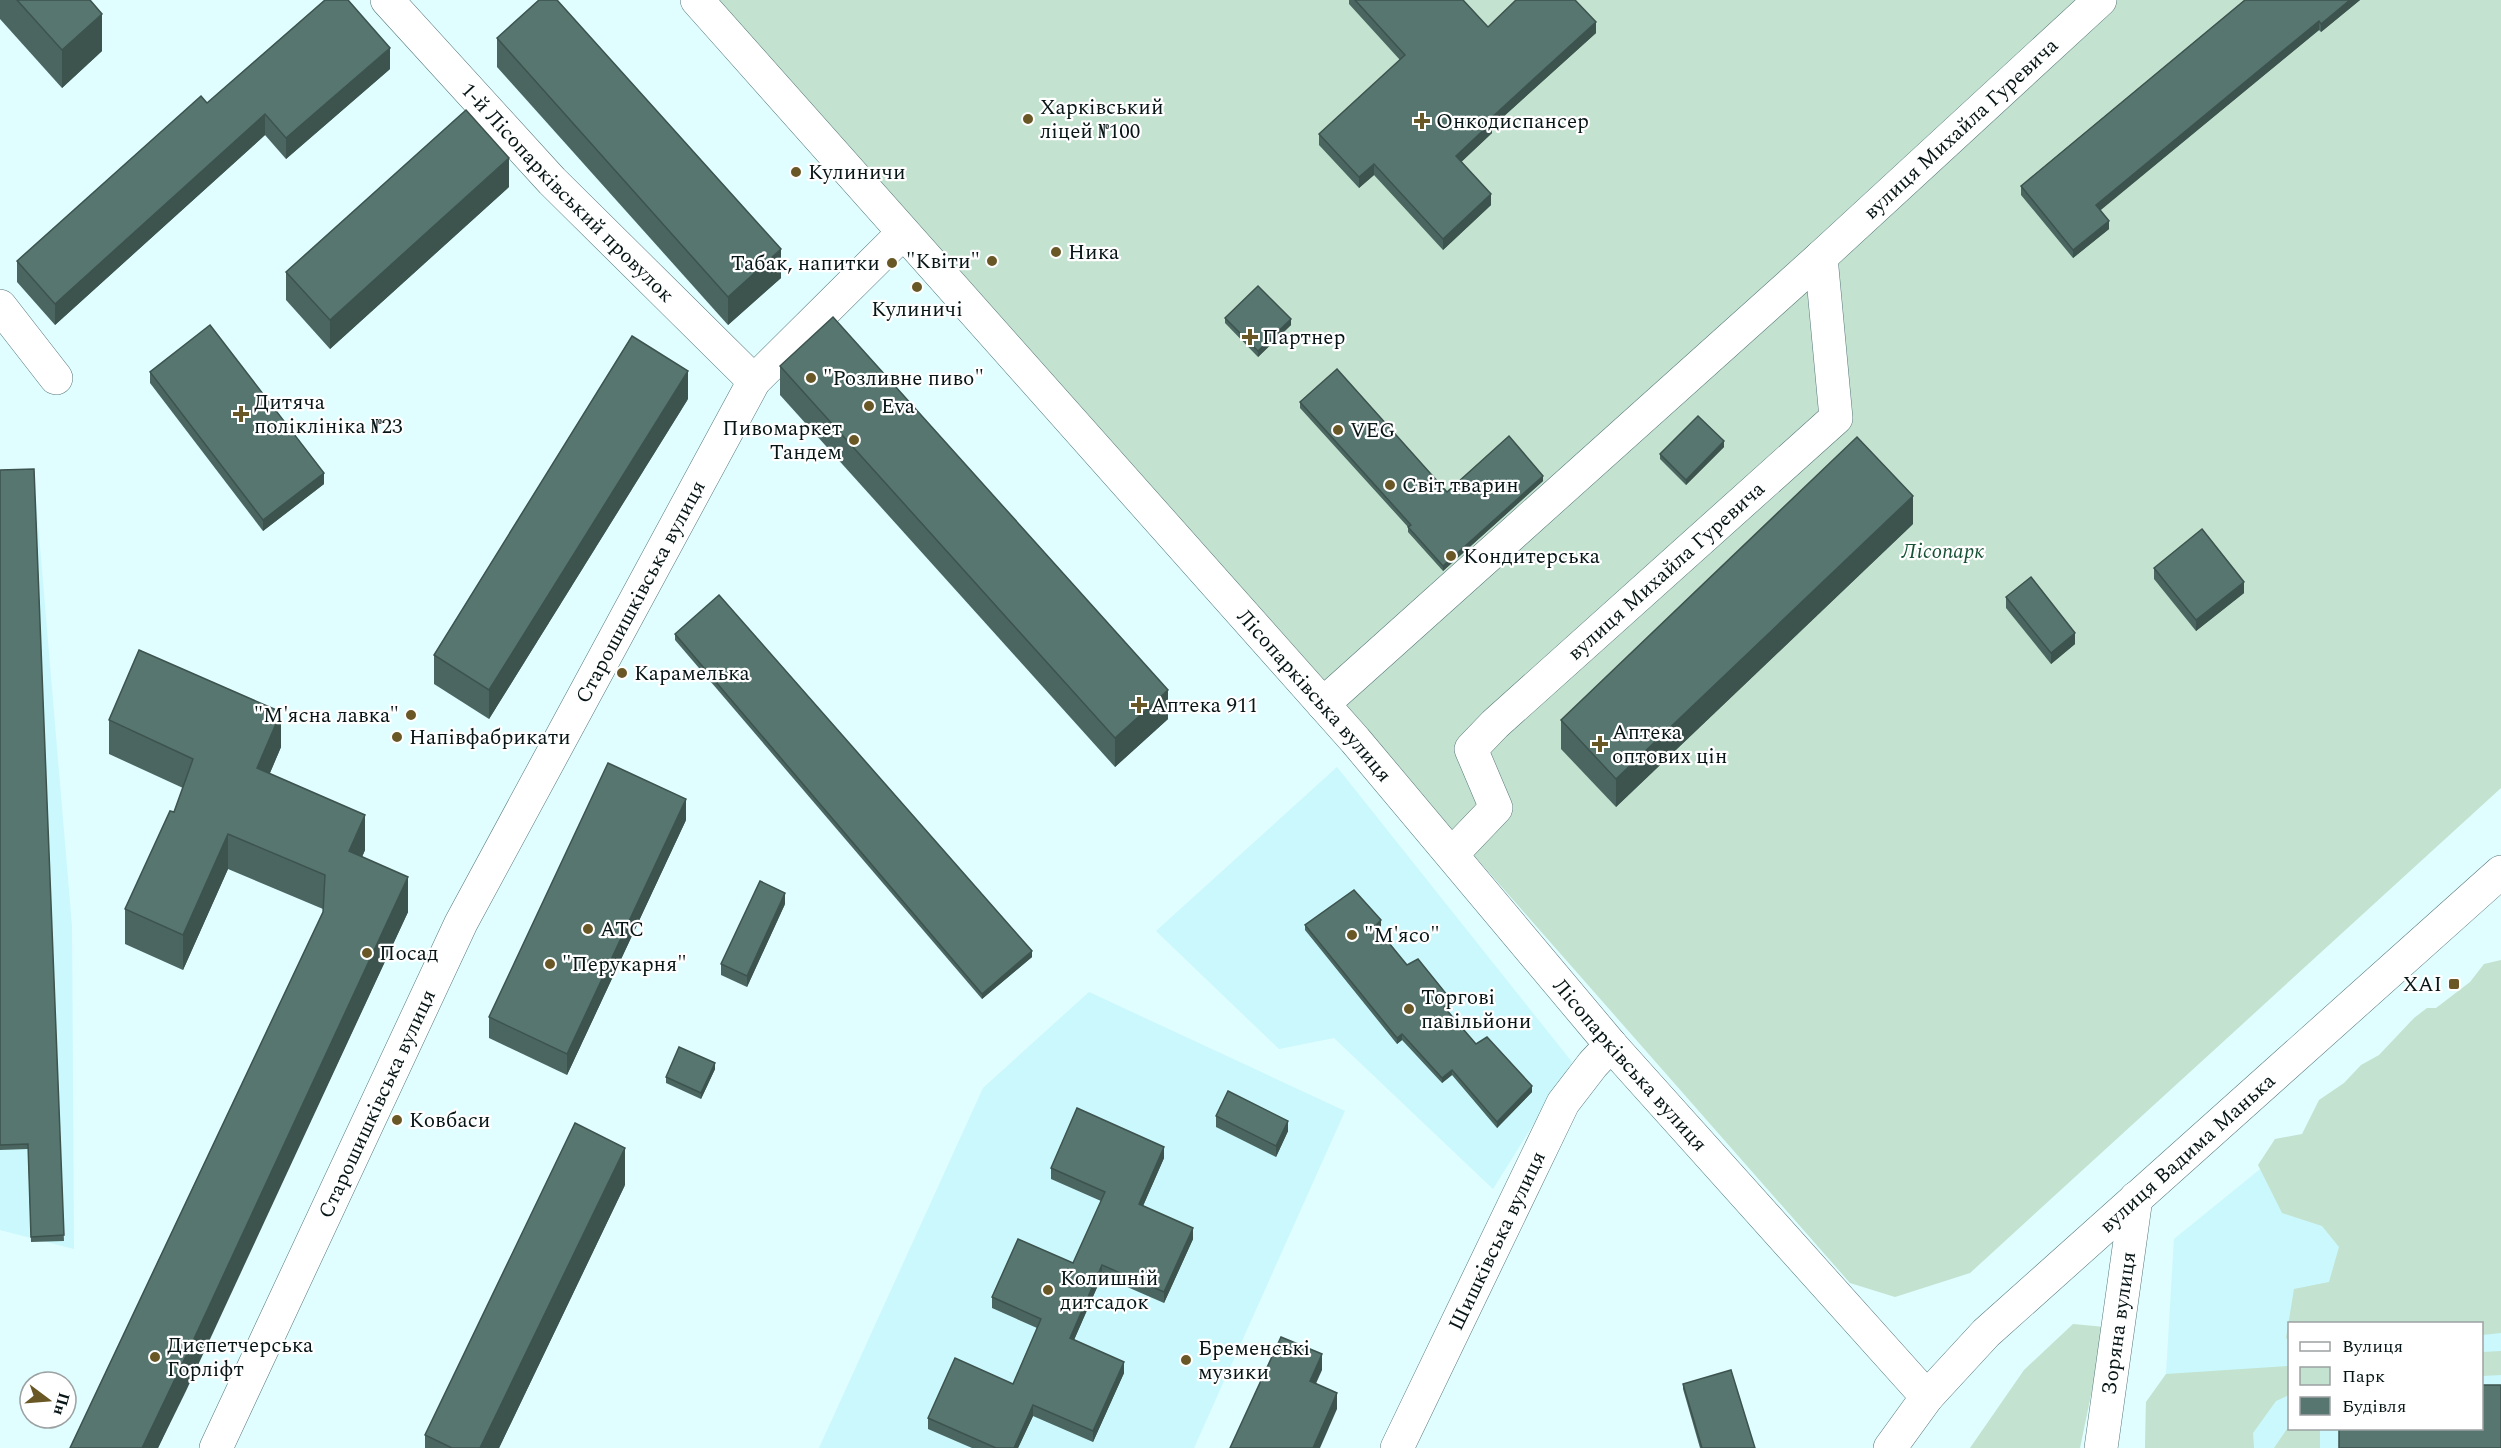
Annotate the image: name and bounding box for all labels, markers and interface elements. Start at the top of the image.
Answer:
street label: вулиця Михайла Гуревича [1856,30,2067,228]
street label: 1-й Лісопарківський провулок [453,76,681,311]
place label: Харківський ліцей №100 [1040,92,1164,148]
place label: Онкодиспансер [1436,106,1589,138]
marker: Харківський ліцей №100 [1021,112,1035,126]
marker: Онкодиспансер [1413,112,1431,130]
place label: Кулиничи [808,157,906,189]
marker: Кулиничи [789,165,803,179]
place label: Ника [1068,237,1120,269]
marker: Ника [1049,245,1063,259]
place label: "Квіти" [906,246,980,278]
place label: Табак, напитки [731,248,880,280]
marker: "Квіти" [985,254,999,268]
marker: Табак, напитки [885,256,899,270]
marker: Кулиничі [910,280,924,294]
place label: Кулиничі [871,294,963,326]
place label: Партнер [1262,322,1345,354]
marker: Партнер [1243,330,1257,344]
place label: "Розливне пиво" [823,363,984,395]
marker: "Розливне пиво" [804,371,818,385]
place label: Дитяча поліклініка №23 [254,387,403,443]
place label: Eva [881,391,916,423]
marker: Eva [862,399,876,413]
marker: Дитяча поліклініка №23 [232,405,250,423]
place label: Пивомаркет Тандем [722,413,842,469]
place label: VEG [1350,415,1395,447]
marker: VEG [1331,423,1345,437]
marker: Пивомаркет Тандем [847,433,861,447]
place label: Світ тварин [1402,470,1519,502]
street label: вулиця Михайла Гуревича [1561,474,1773,669]
street label: Старошишківська вулиця [568,475,714,710]
marker: Світ тварин [1383,478,1397,492]
park label: Лісопарк [1901,536,1984,568]
place label: Кондитерська [1463,541,1601,573]
marker: Кондитерська [1444,549,1458,563]
street label: Лісопарківська вулиця [1229,602,1399,790]
place label: Карамелька [634,658,750,690]
marker: Карамелька [615,666,629,680]
place label: Аптека 911 [1151,690,1258,722]
marker: Аптека 911 [1132,698,1146,712]
place label: "М'ясна лавка" [254,700,399,732]
marker: "М'ясна лавка" [404,708,418,722]
place label: Аптека оптових цін [1612,717,1727,773]
place label: Напівфабрикати [409,722,571,754]
marker: Напівфабрикати [390,730,404,744]
marker: Аптека оптових цін [1593,737,1607,751]
place label: АТС [600,914,644,946]
place label: "М'ясо" [1364,920,1440,952]
marker: АТС [581,922,595,936]
marker: "М'ясо" [1345,928,1359,942]
place label: Посад [379,938,438,970]
marker: Посад [360,946,374,960]
place label: "Перукарня" [562,949,687,981]
marker: "Перукарня" [543,957,557,971]
place label: ХАІ [2403,969,2442,1001]
street label: Лісопарківська вулиця [1544,972,1715,1159]
marker: ХАІ [2447,977,2461,991]
place label: Торгові павільйони [1421,982,1531,1038]
street label: Старошишківська вулиця [310,984,445,1224]
marker: Торгові павільйони [1402,1002,1416,1016]
street label: вулиця Вадима Манька [2093,1066,2284,1241]
place label: Ковбаси [409,1105,490,1137]
marker: Ковбаси [390,1113,404,1127]
street label: Шишківська вулиця [1441,1146,1555,1336]
street label: Зоряна вулиця [2094,1250,2145,1397]
place label: Колишній дитсадок [1060,1263,1158,1319]
marker: Колишній дитсадок [1041,1283,1055,1297]
legend [2288,1322,2483,1430]
place label: Диспетчерська Горліфт [167,1330,314,1386]
place label: Бременські музики [1198,1333,1310,1389]
text: Вулиця [2342,1333,2403,1360]
marker: Диспетчерська Горліфт [148,1350,162,1364]
marker: Бременські музики [1179,1353,1193,1367]
text: Парк [2342,1363,2385,1390]
north arrow [18,1370,78,1430]
text: Пн [47,1389,76,1418]
text: Будівля [2342,1393,2406,1420]

